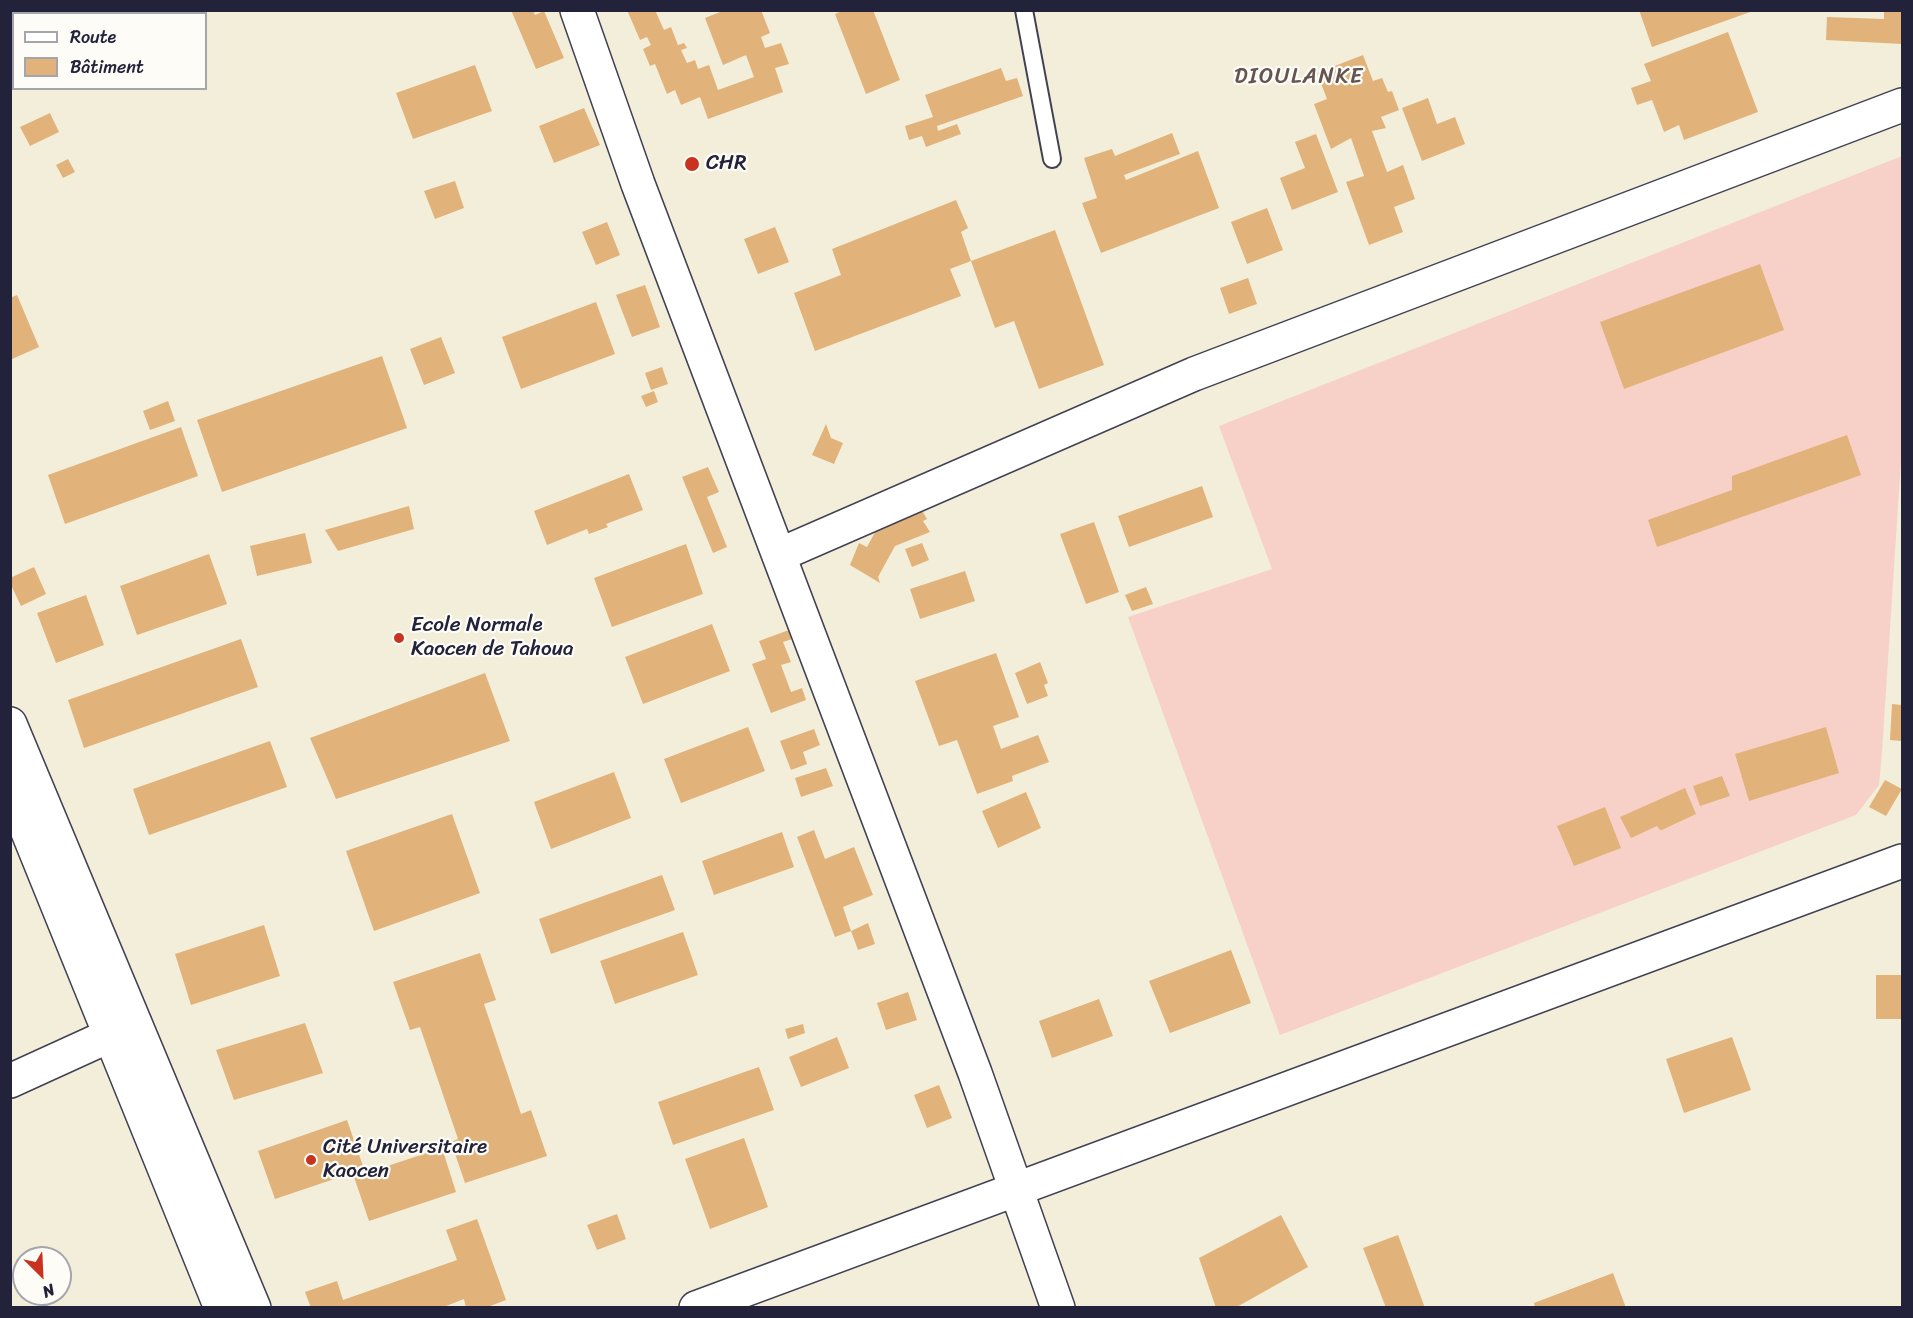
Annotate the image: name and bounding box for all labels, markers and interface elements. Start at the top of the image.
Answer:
legend [12,12,207,90]
text: Route [70,21,116,53]
text: Bâtiment [70,51,144,83]
district label: DIOULANKE [1234,64,1364,90]
place label: CHR [706,151,746,177]
marker: CHR [683,155,701,173]
place label: Ecole Normale Kaocen de Tahoua [411,613,573,663]
marker: Ecole Normale Kaocen de Tahoua [392,631,406,645]
place label: Cité Universitaire Kaocen [323,1135,487,1185]
marker: Cité Universitaire Kaocen [304,1153,318,1167]
north arrow [12,1246,72,1306]
text: N [38,1276,60,1307]

